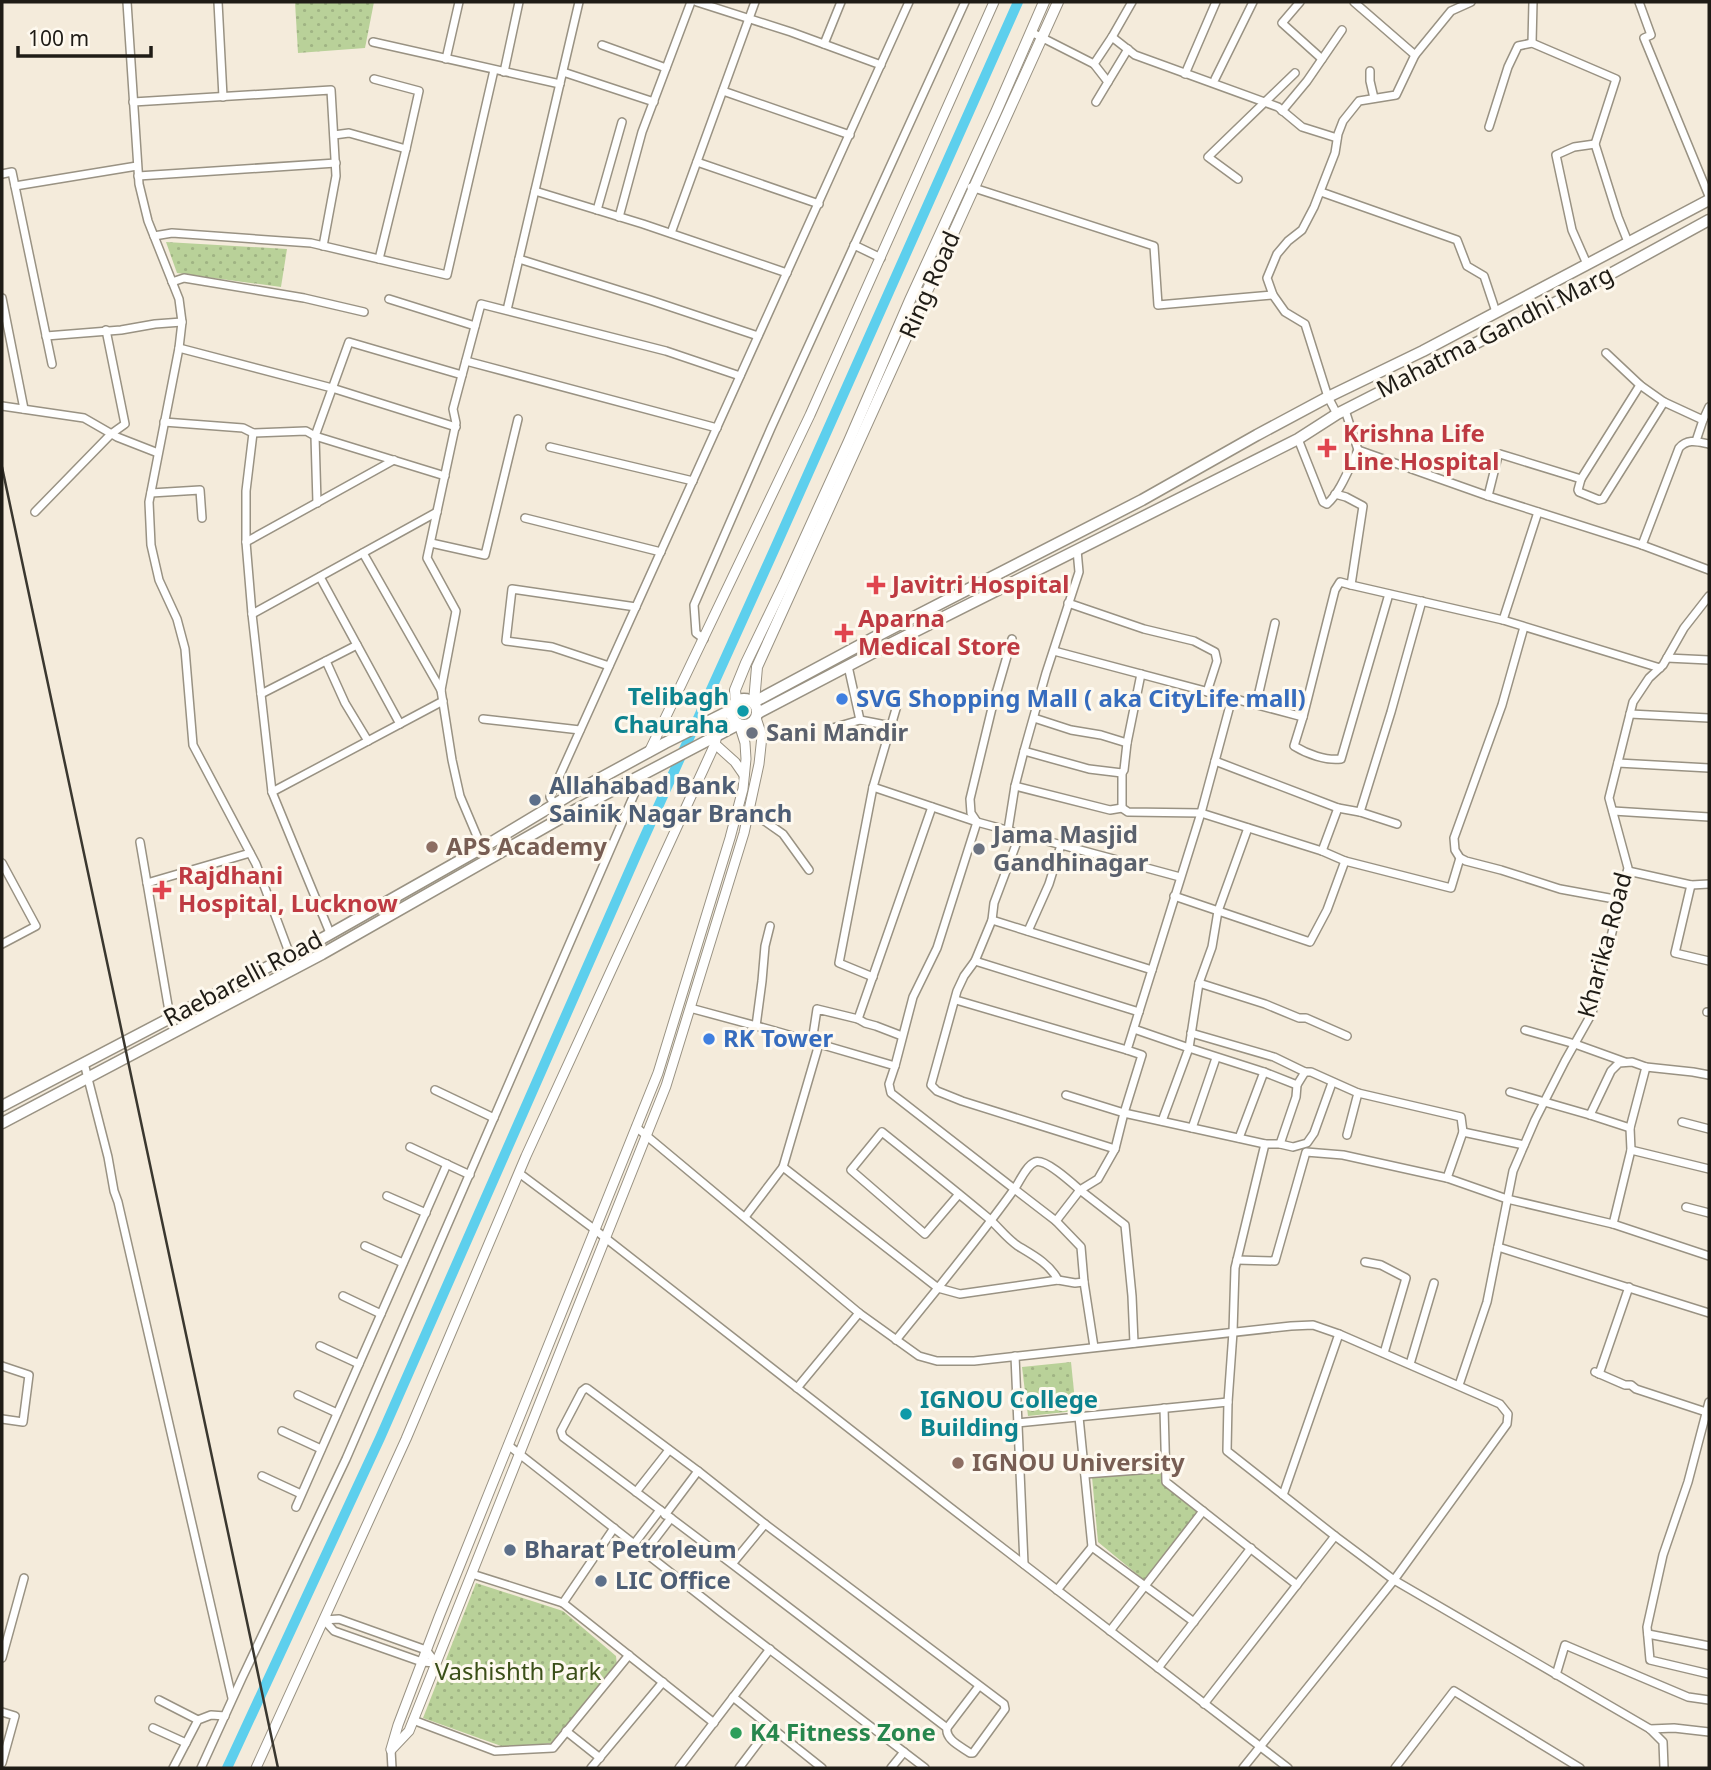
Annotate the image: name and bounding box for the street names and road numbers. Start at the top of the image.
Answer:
street label: Ring Road [890,225,967,343]
street label: Mahatma Gandhi Marg [1370,257,1618,405]
street label: Kharika Road [1568,868,1639,1021]
street label: Raebarelli Road [157,922,328,1033]

